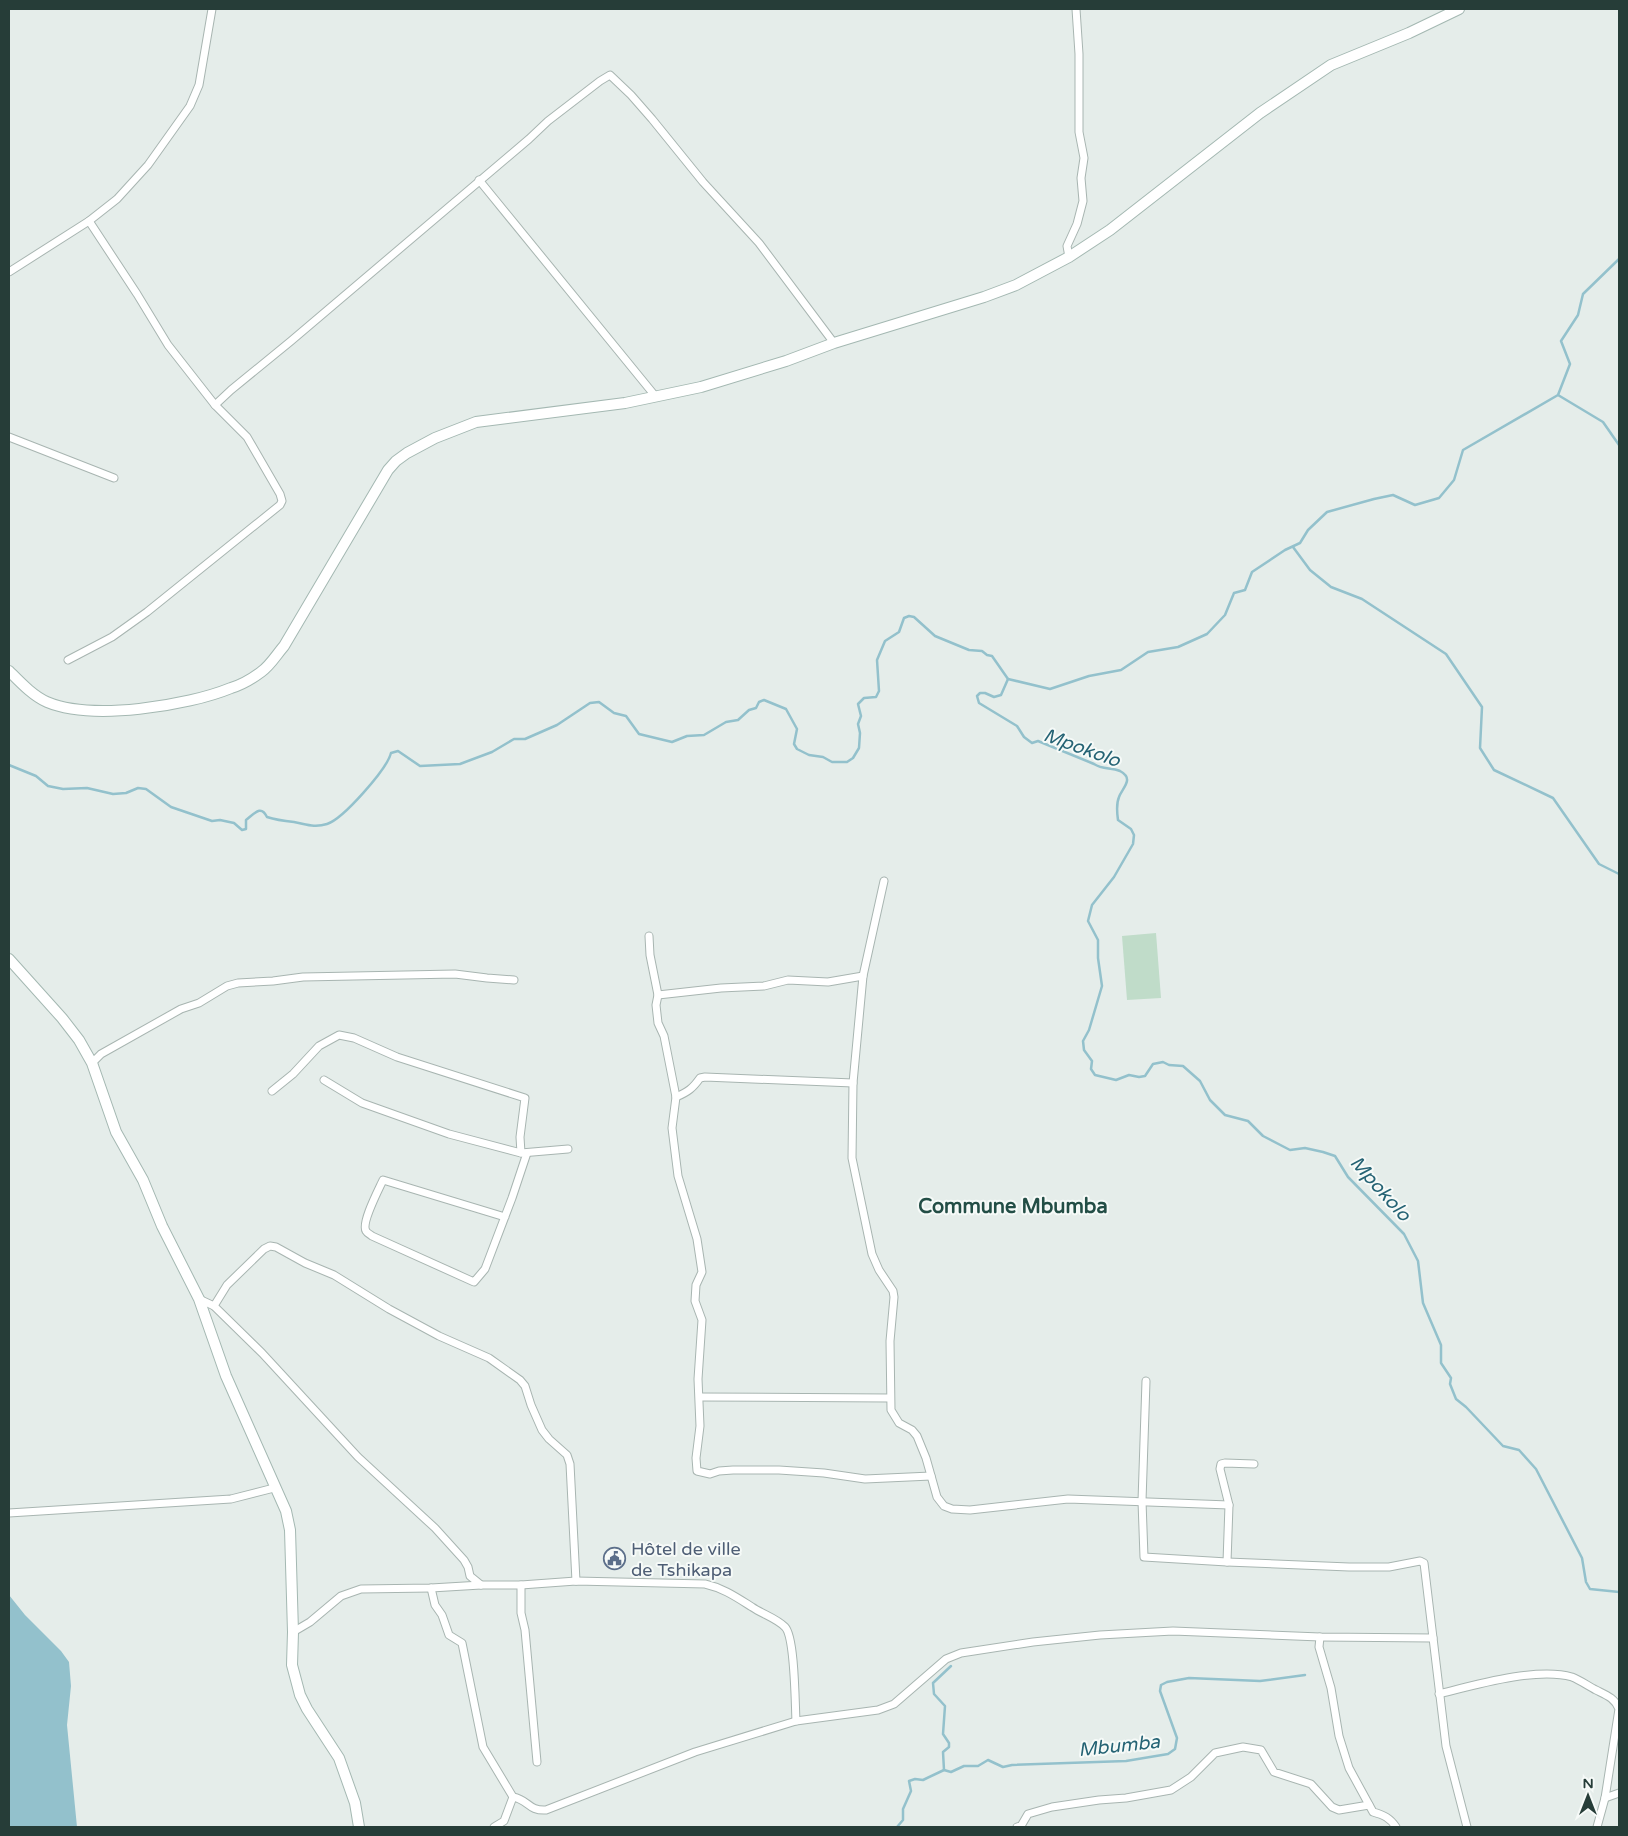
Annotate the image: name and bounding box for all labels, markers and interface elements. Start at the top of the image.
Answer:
water label: Mpokolo [1040,724,1124,772]
water label: Mpokolo [1345,1152,1416,1227]
district label: Commune Mbumba [918,1195,1108,1219]
place label: Hôtel de ville de Tshikapa [631,1538,741,1581]
public building icon: Hôtel de ville de Tshikapa [603,1547,627,1571]
water label: Mbumba [1077,1731,1162,1761]
north arrow [1563,1771,1613,1821]
text: N [1582,1775,1594,1792]

